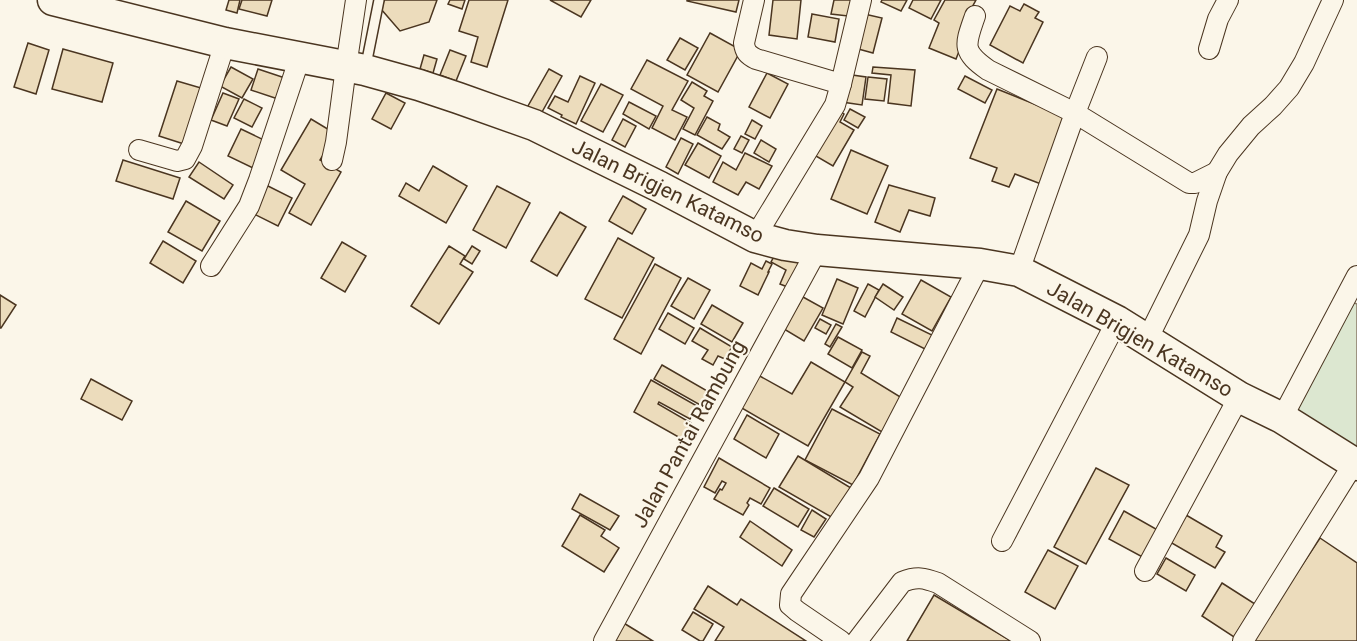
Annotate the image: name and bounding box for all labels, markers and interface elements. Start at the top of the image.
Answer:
street label: Jalan Brigjen Katamso [568,134,768,248]
street label: Jalan Brigjen Katamso [1043,276,1237,402]
street label: Jalan Pantai Rambung [627,336,751,532]

